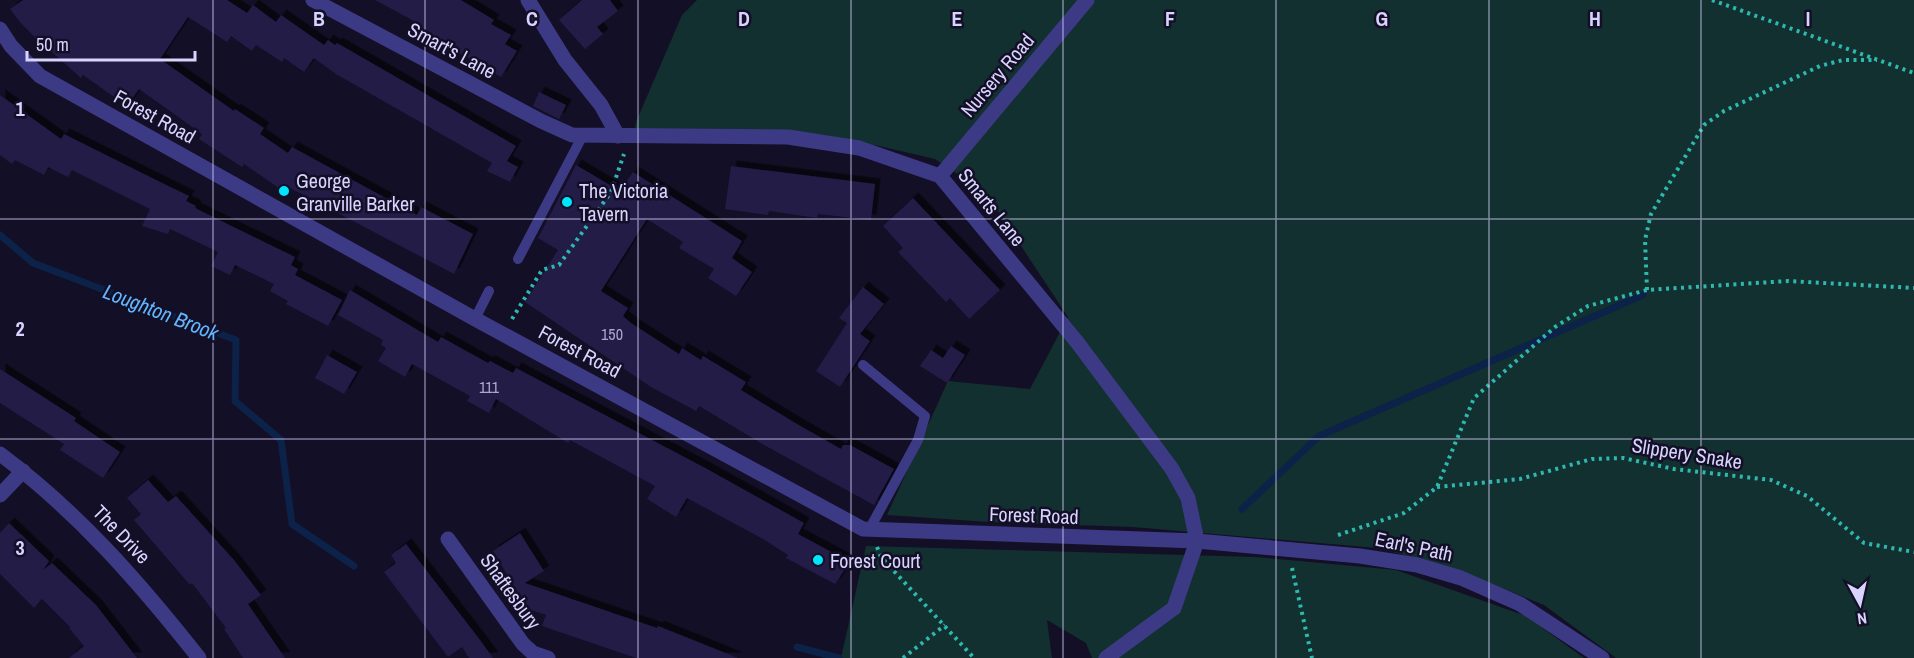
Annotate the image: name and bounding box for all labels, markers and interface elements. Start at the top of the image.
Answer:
text: B [313,5,325,32]
text: C [526,5,538,32]
text: D [738,5,750,32]
text: E [952,5,963,32]
text: F [1165,5,1175,32]
text: G [1376,5,1388,32]
text: H [1589,5,1601,32]
text: I [1806,5,1810,32]
street label: Smart's Lane [403,16,501,84]
scale bar [27,24,195,62]
street label: Nursery Road [954,28,1040,122]
text: 50 m [36,32,69,57]
street label: Forest Road [109,83,201,149]
text: 1 [15,95,25,122]
street label: Smarts Lane [952,162,1032,252]
place label: George Granville Barker [296,167,415,217]
place label: The Victoria Tavern [579,177,668,227]
marker: George Granville Barker [277,184,291,198]
marker: The Victoria Tavern [560,195,574,209]
water label: Loughton Brook [99,277,224,348]
text: 2 [15,315,25,342]
street label: Forest Road [534,318,626,384]
house number: 150 [601,323,623,345]
house number: 111 [479,376,500,398]
street label: Slippery Snake [1630,431,1744,475]
street label: The Drive [87,499,157,569]
street label: Forest Road [989,500,1079,530]
street label: Earl's Path [1373,525,1455,567]
text: 3 [15,534,25,561]
place label: Forest Court [830,547,921,574]
street label: Shaftesbury [474,548,548,635]
marker: Forest Court [811,553,825,567]
north arrow [1830,574,1890,634]
text: N [1856,607,1868,630]

